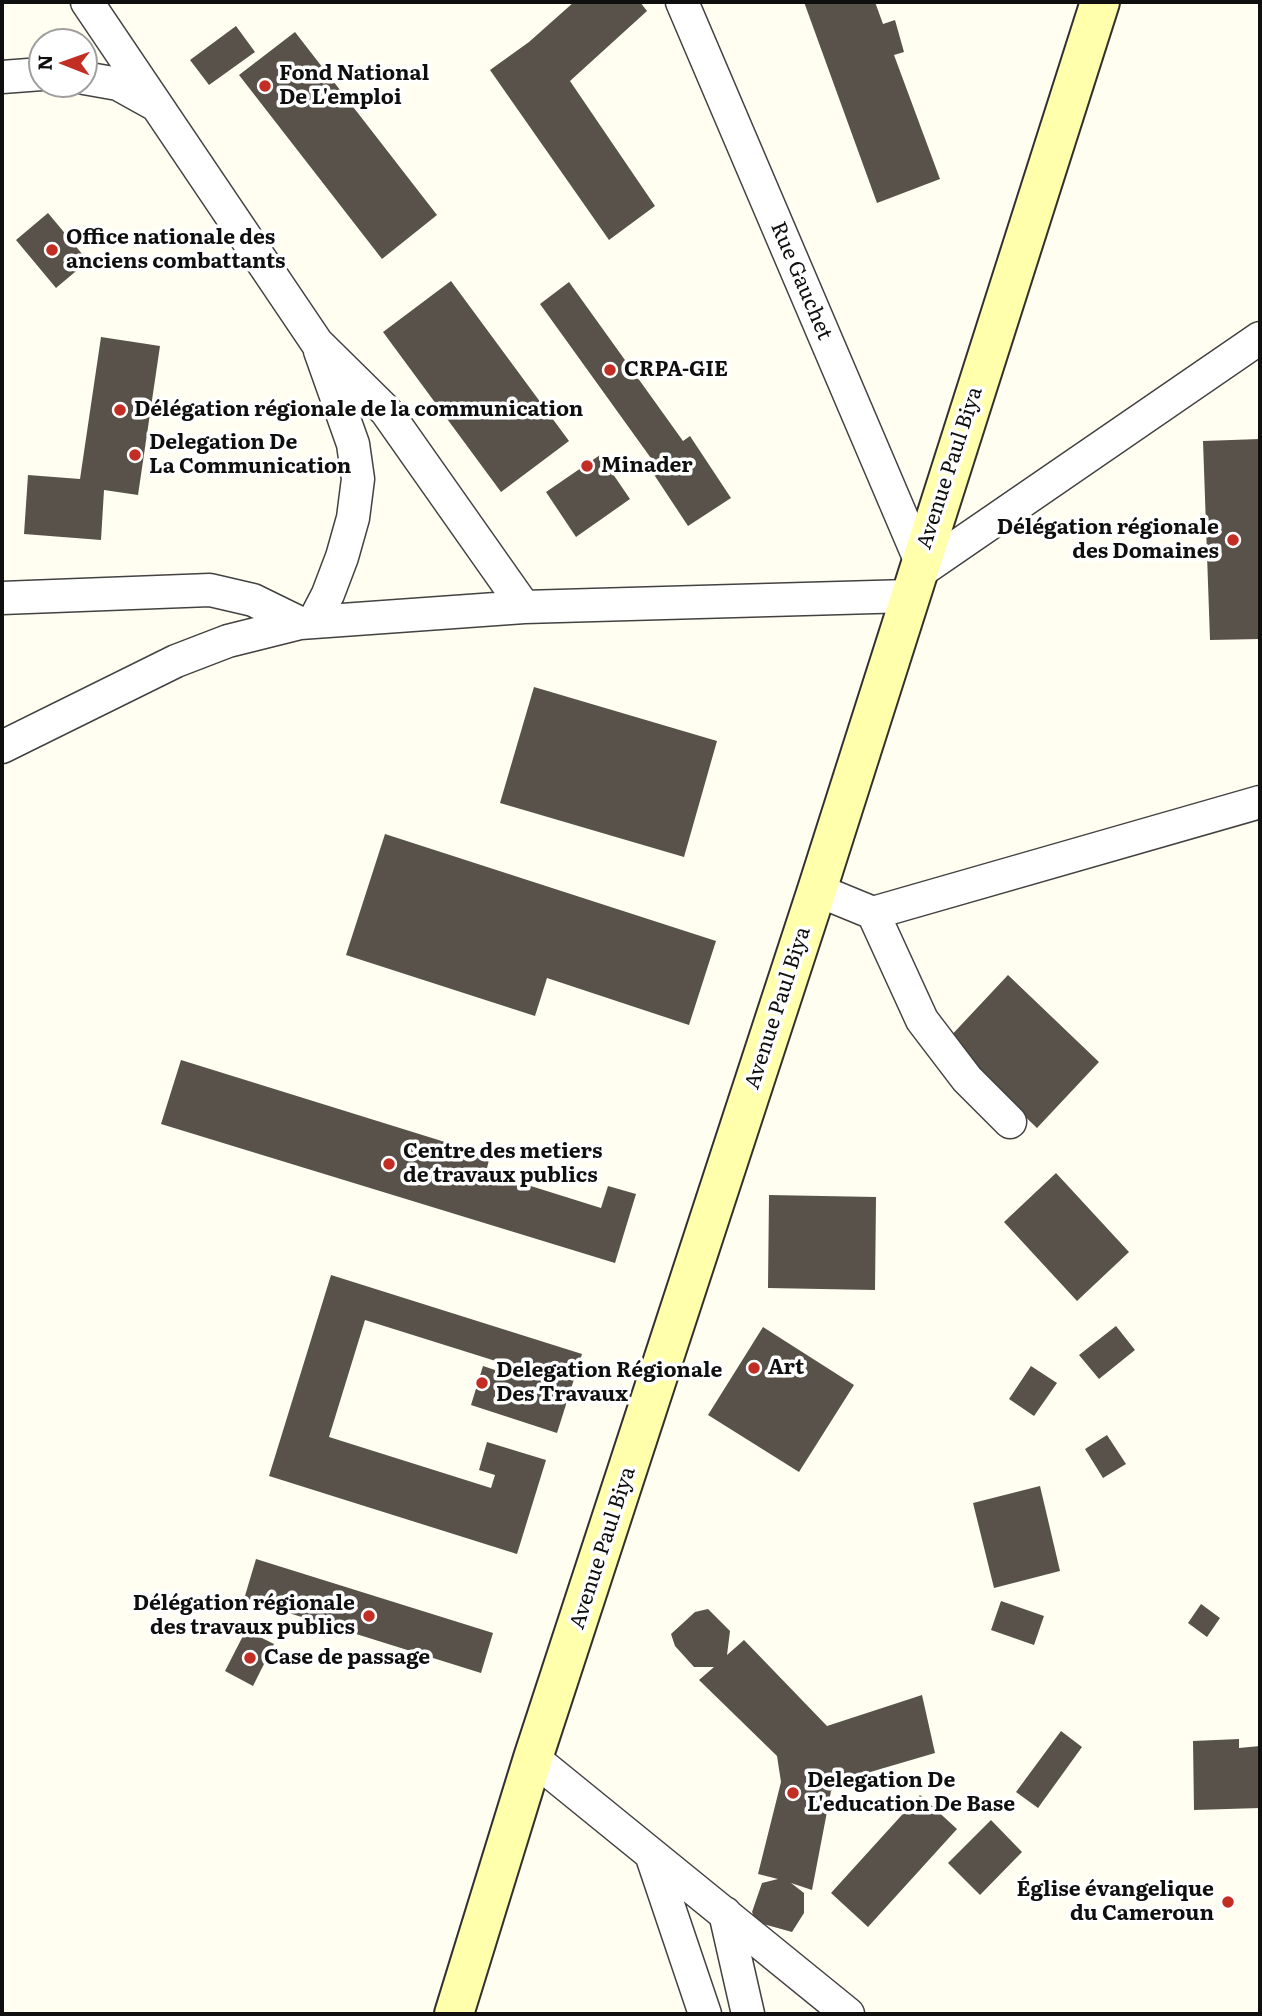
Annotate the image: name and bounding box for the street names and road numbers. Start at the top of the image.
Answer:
street label: Rue Gauchet [765,218,837,344]
street label: Avenue Paul Biya [912,384,988,552]
street label: Avenue Paul Biya [740,924,816,1092]
street label: Avenue Paul Biya [565,1464,641,1632]

